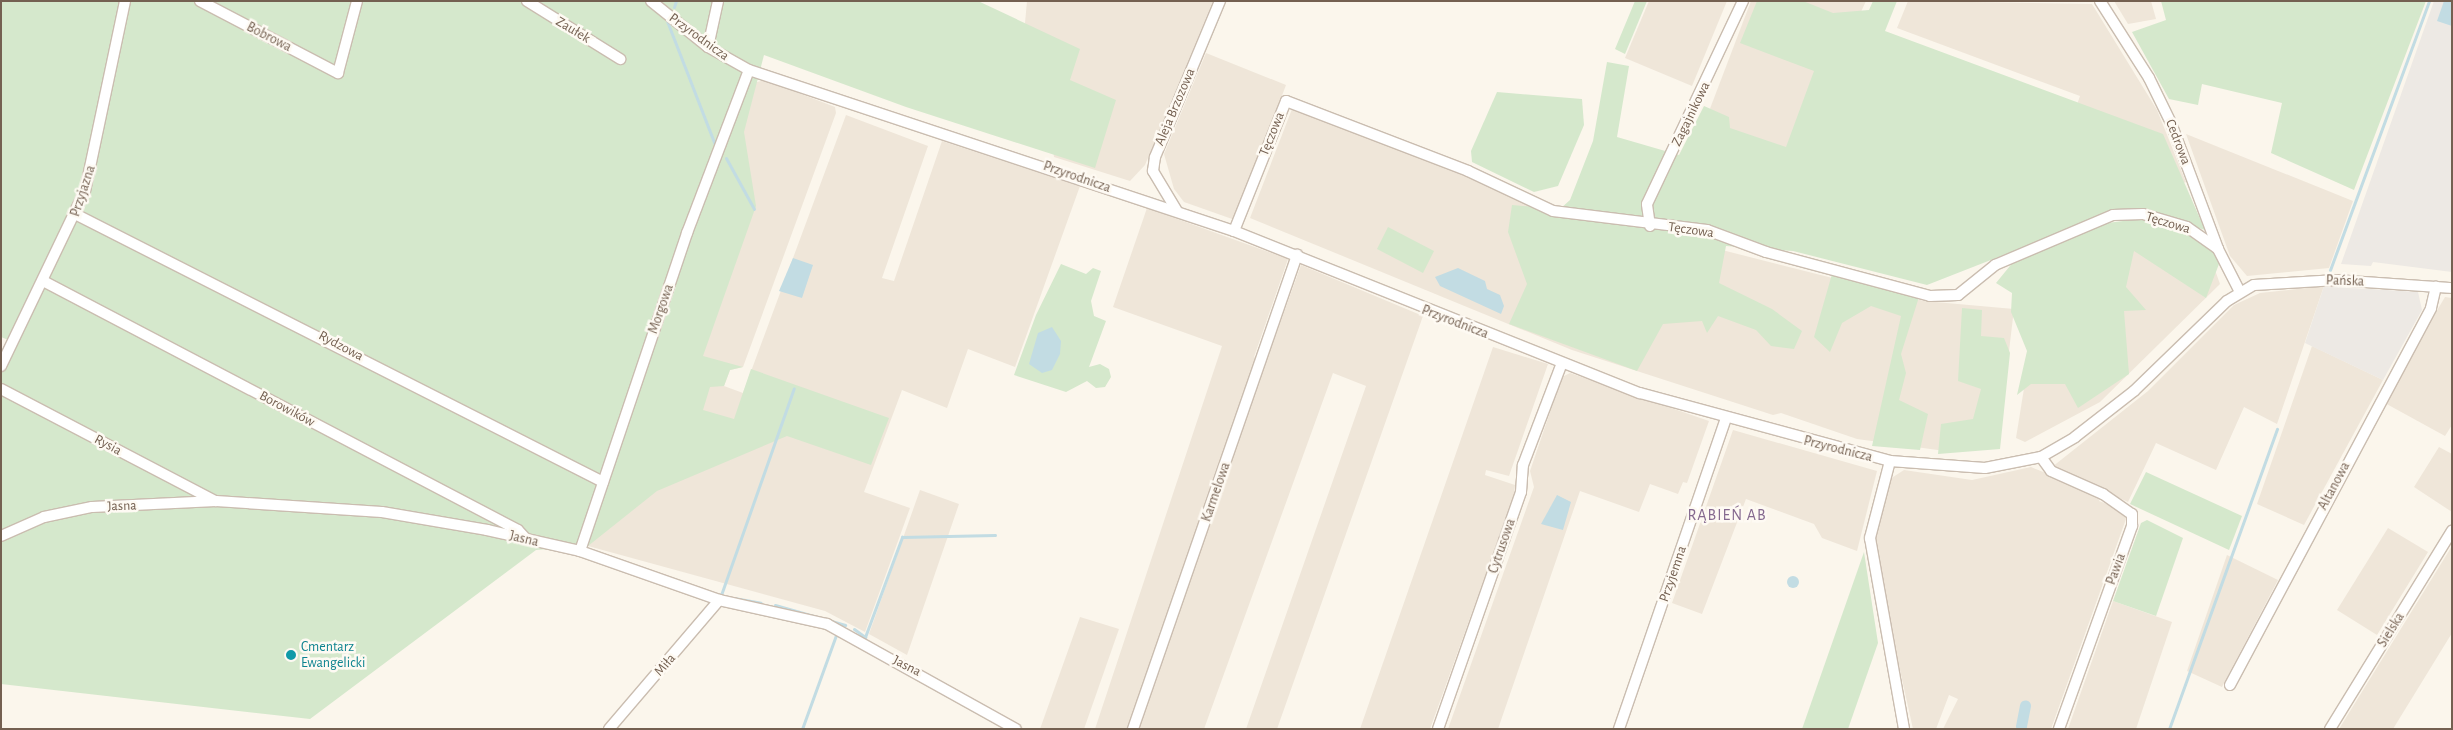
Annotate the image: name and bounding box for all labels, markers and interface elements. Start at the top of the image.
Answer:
street label: Przyrodnicza [666,10,732,64]
street label: Zaułek [553,13,593,47]
street label: Bobrowa [244,19,294,55]
street label: Aleja Brzozowa [1151,66,1199,148]
street label: Zagajnikowa [1668,79,1714,149]
street label: Tęczowa [1256,110,1288,158]
street label: Cedrowa [2162,117,2194,167]
street label: Przyrodnicza [1041,158,1113,196]
street label: Przyjazna [67,163,99,219]
street label: Tęczowa [2144,208,2192,238]
street label: Tęczowa [1667,219,1715,241]
street label: Pańska [2326,272,2364,290]
street label: Morgowa [645,282,677,336]
street label: Przyrodnicza [1419,302,1491,342]
street label: Rydzowa [316,327,366,365]
street label: Borowików [256,387,318,431]
street label: Rysia [91,431,125,459]
street label: Przyrodnicza [1802,432,1874,466]
street label: Altanowa [2314,459,2354,513]
street label: Karmelowa [1198,460,1234,524]
street label: Jasna [107,497,137,515]
district label: RĄBIEŃ AB [1686,505,1768,525]
street label: Cytrusowa [1485,516,1519,576]
street label: Jasna [508,528,540,550]
street label: Przyjemna [1656,544,1690,604]
street label: Pawia [2103,551,2129,587]
street label: Sielska [2374,610,2408,650]
place label: Cmentarz Ewangelicki [301,639,365,672]
marker: Cmentarz Ewangelicki [285,649,297,661]
street label: Miła [651,650,679,680]
street label: Jasna [890,652,924,680]

